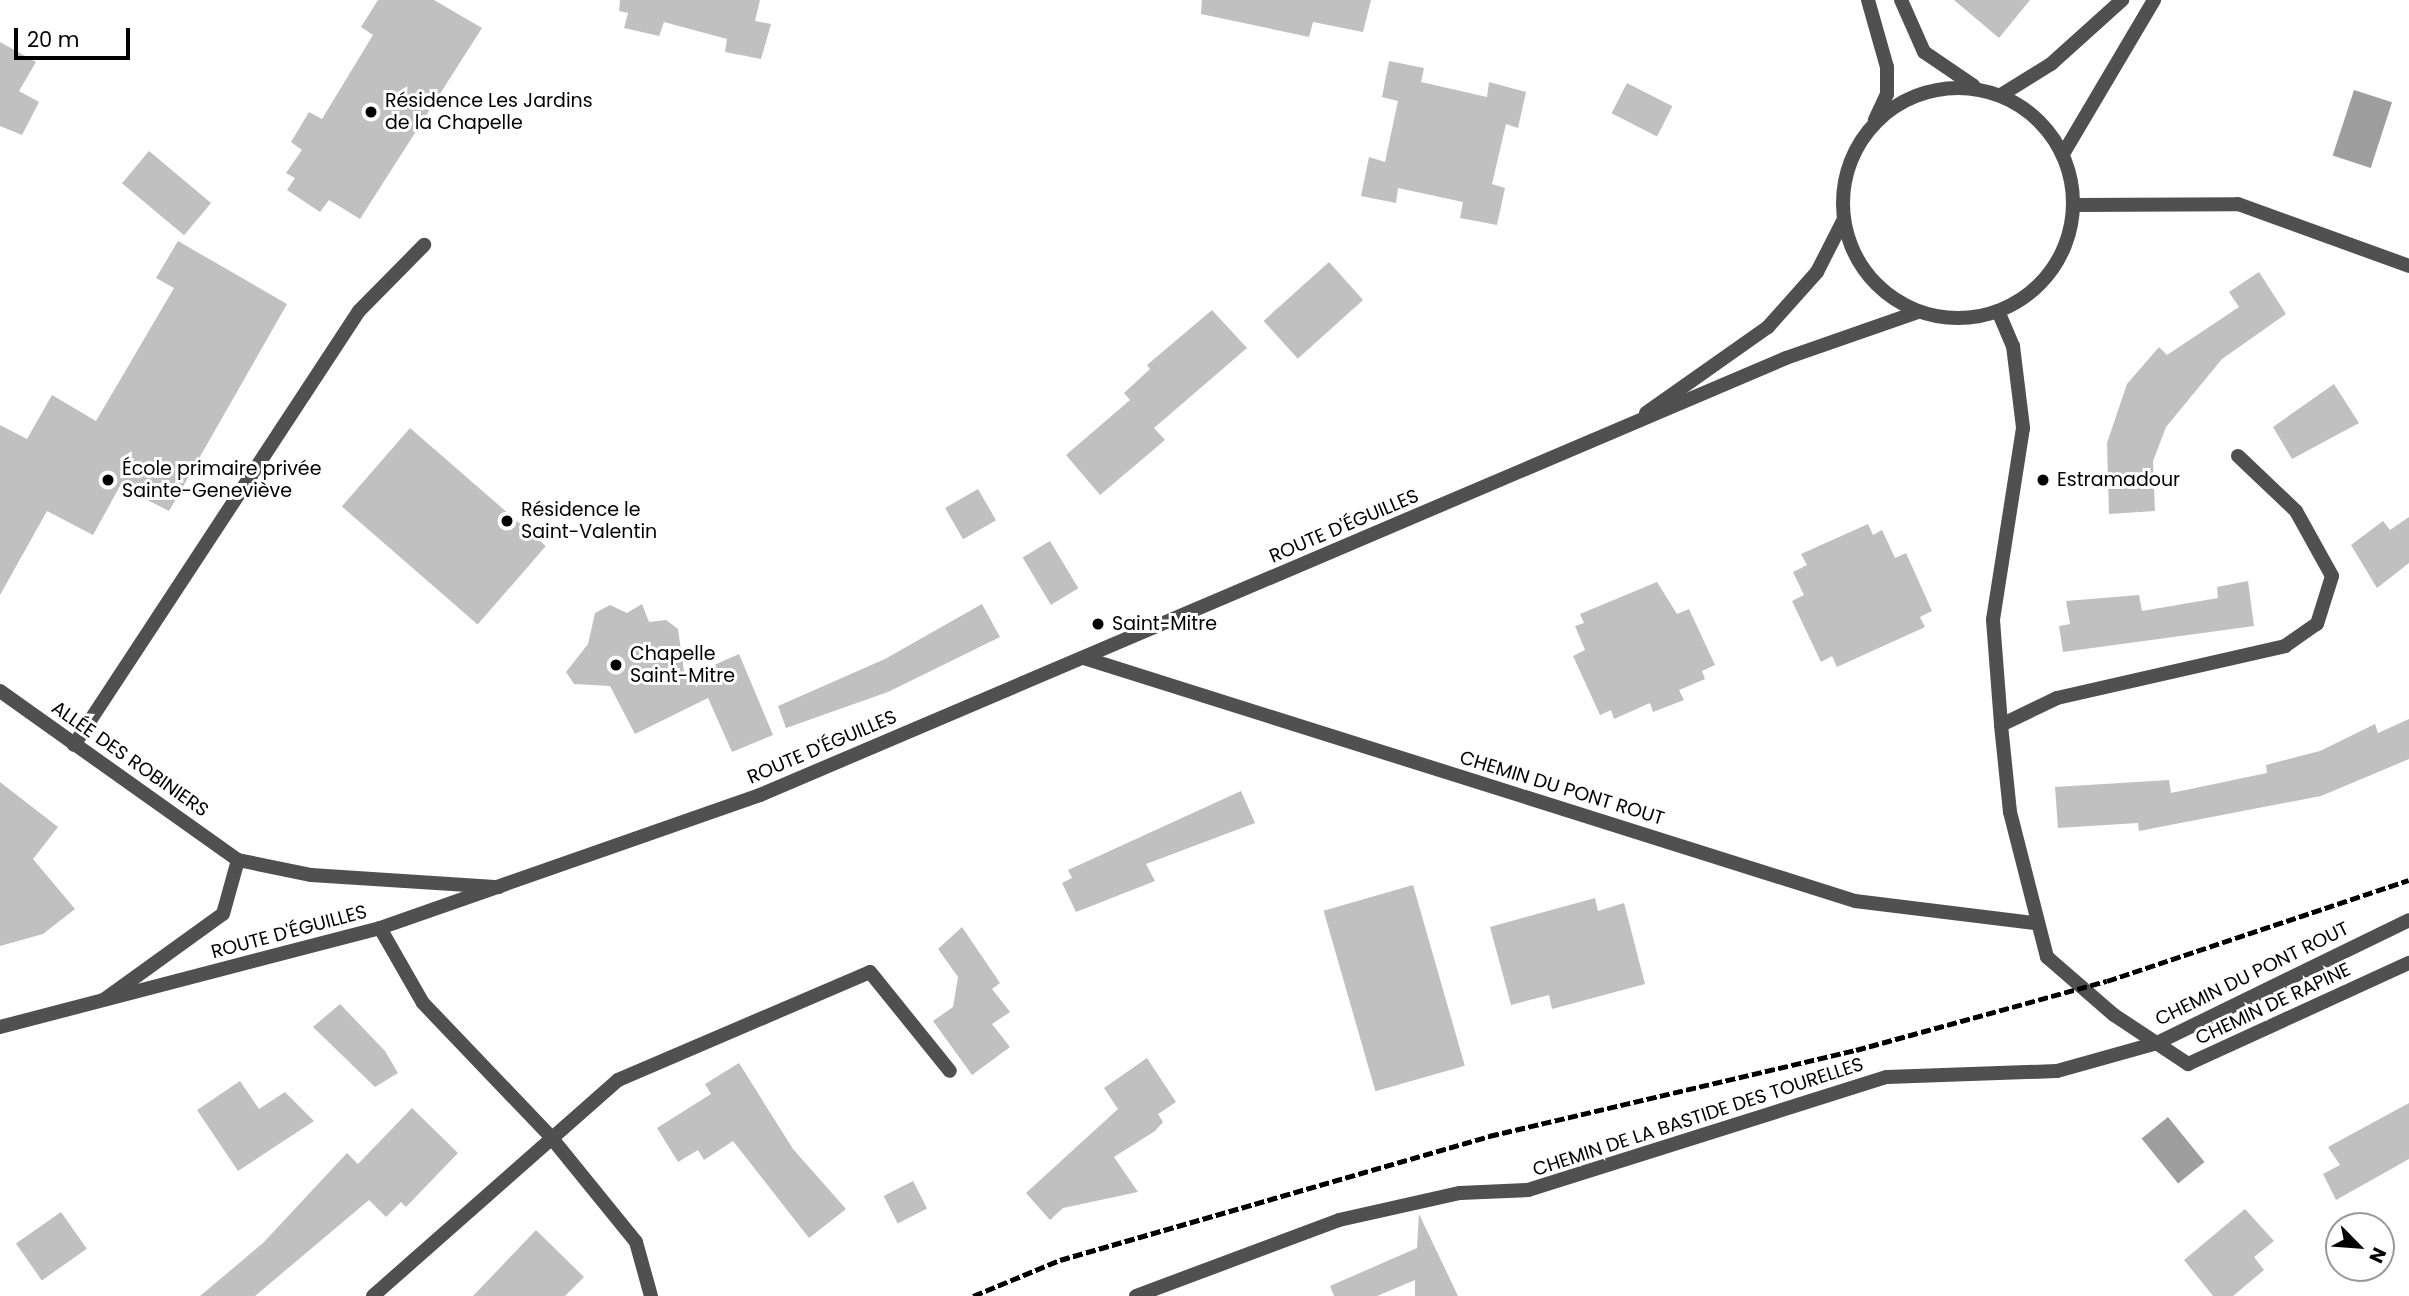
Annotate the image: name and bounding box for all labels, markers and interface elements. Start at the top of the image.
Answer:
scale bar [18,14,133,58]
text: 20 m [27,25,80,54]
place label: Résidence Les Jardins de la Chapelle [385,90,593,134]
marker: Résidence Les Jardins de la Chapelle [363,104,379,120]
place label: École primaire privée Sainte-Geneviève [122,458,321,502]
place label: Estramadour [2057,469,2180,491]
marker: École primaire privée Sainte-Geneviève [100,472,116,488]
marker: Estramadour [2035,472,2051,488]
street label: ROUTE D'ÉGUILLES [1266,484,1422,568]
place label: Résidence le Saint-Valentin [521,499,657,543]
marker: Résidence le Saint-Valentin [499,513,515,529]
place label: Saint-Mitre [1112,613,1217,635]
marker: Saint-Mitre [1090,616,1106,632]
place label: Chapelle Saint-Mitre [630,643,735,687]
marker: Chapelle Saint-Mitre [608,657,624,673]
street label: ALLÉE DES ROBINIERS [47,696,213,822]
street label: ROUTE D'ÉGUILLES [744,705,900,789]
street label: CHEMIN DU PONT ROUT [1457,746,1667,830]
street label: ROUTE D'ÉGUILLES [209,900,369,964]
street label: CHEMIN DU PONT ROUT [2151,917,2353,1031]
street label: CHEMIN DE RAPINE [2192,958,2354,1050]
street label: CHEMIN DE LA BASTIDE DES TOURELLES [1530,1053,1866,1181]
north arrow [2325,1212,2395,1282]
text: N [2362,1243,2393,1267]

